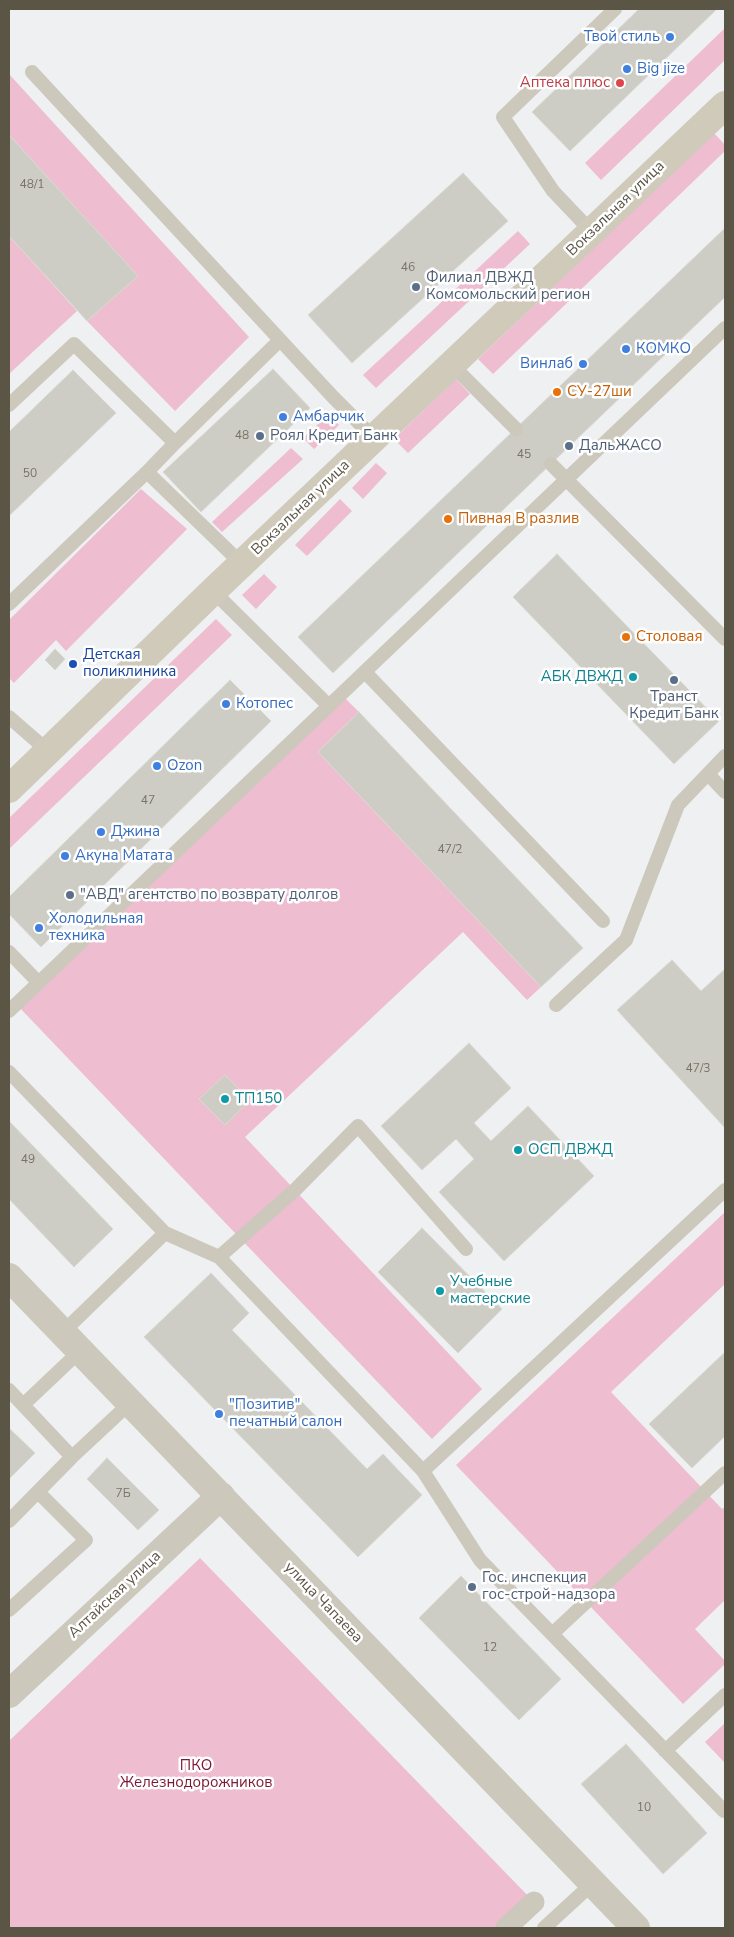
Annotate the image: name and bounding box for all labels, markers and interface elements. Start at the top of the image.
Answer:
place label: Твой стиль [584,28,660,46]
marker: Твой стиль [664,31,676,43]
place label: Big jize [637,60,685,78]
marker: Big jize [621,63,633,75]
place label: Аптека плюс [520,74,610,92]
marker: Аптека плюс [614,77,626,89]
street label: Вокзальная улица [563,158,669,260]
house number: 48/1 [20,178,44,192]
house number: 46 [401,261,415,275]
place label: Филиал ДВЖД Комсомольский регион [426,269,590,304]
marker: Филиал ДВЖД Комсомольский регион [410,281,422,293]
place label: КОМКО [636,340,691,358]
marker: КОМКО [620,343,632,355]
place label: Винлаб [520,355,573,373]
marker: Винлаб [577,358,589,370]
place label: СУ-27ши [567,383,632,401]
marker: СУ-27ши [551,386,563,398]
place label: Амбарчик [293,408,364,426]
marker: Амбарчик [277,411,289,423]
place label: Роял Кредит Банк [270,427,398,445]
house number: 48 [235,429,249,443]
marker: Роял Кредит Банк [254,430,266,442]
place label: ДальЖАСО [579,437,662,455]
marker: ДальЖАСО [563,440,575,452]
house number: 45 [517,448,531,462]
street label: Вокзальная улица [248,457,354,559]
house number: 50 [23,467,37,481]
place label: Пивная В разлив [458,510,579,528]
marker: Пивная В разлив [442,513,454,525]
place label: Столовая [636,628,703,646]
marker: Столовая [620,631,632,643]
place label: Детская поликлиника [83,646,176,681]
marker: Детская поликлиника [67,658,79,670]
place label: АБК ДВЖД [541,668,623,686]
marker: АБК ДВЖД [627,671,639,683]
marker: Транст Кредит Банк [668,674,680,686]
place label: Транст Кредит Банк [629,688,719,723]
place label: Котопес [236,695,293,713]
marker: Котопес [220,698,232,710]
place label: Ozon [167,757,202,775]
marker: Ozon [151,760,163,772]
house number: 47 [141,794,155,808]
place label: Джина [111,823,160,841]
marker: Джина [95,826,107,838]
house number: 47/2 [438,843,462,857]
place label: Акуна Матата [75,847,173,865]
marker: Акуна Матата [59,850,71,862]
place label: "АВД" агентство по возврату долгов [80,886,338,904]
marker: "АВД" агентство по возврату долгов [64,889,76,901]
place label: Холодильная техника [49,910,143,945]
marker: Холодильная техника [33,922,45,934]
house number: 47/3 [686,1062,710,1076]
place label: ТП150 [235,1090,282,1108]
marker: ТП150 [219,1093,231,1105]
place label: ОСП ДВЖД [528,1141,613,1159]
marker: ОСП ДВЖД [512,1144,524,1156]
house number: 49 [21,1153,35,1167]
place label: Учебные мастерские [450,1273,531,1308]
marker: Учебные мастерские [434,1285,446,1297]
place label: "Позитив" печатный салон [229,1396,342,1431]
marker: "Позитив" печатный салон [213,1408,225,1420]
house number: 7Б [115,1487,131,1501]
street label: Алтайская улица [65,1548,165,1642]
street label: улица Чапаева [280,1559,366,1647]
place label: Гос. инспекция гос-строй-надзора [482,1569,616,1604]
marker: Гос. инспекция гос-строй-надзора [466,1581,478,1593]
house number: 12 [483,1641,497,1655]
park label: ПКО Железнодорожников [120,1757,272,1792]
house number: 10 [637,1801,651,1815]

